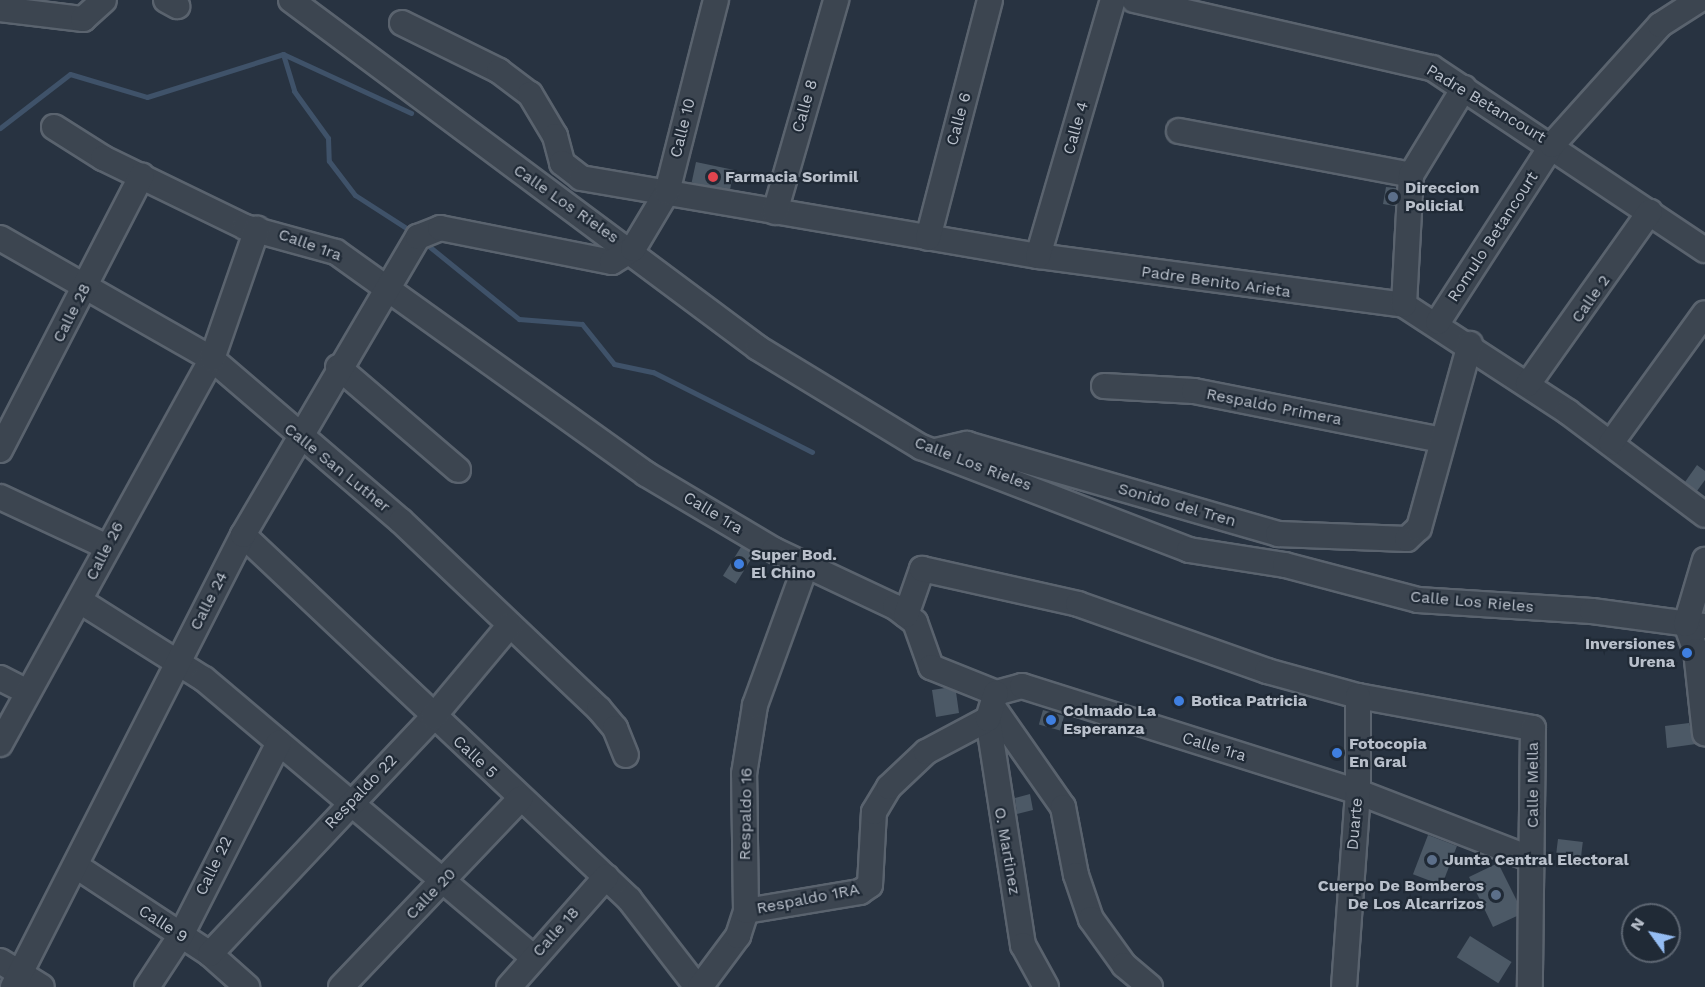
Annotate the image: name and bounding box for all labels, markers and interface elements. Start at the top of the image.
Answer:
street label: Padre Betancourt [1423,61,1549,147]
street label: Calle 8 [788,77,822,135]
street label: Calle 6 [943,90,975,148]
street label: Calle 10 [666,96,700,160]
street label: Calle 4 [1059,99,1093,157]
street label: Calle Los Rieles [510,161,622,247]
place label: Farmacia Sorimil [725,167,858,187]
street label: Romulo Betancourt [1444,168,1542,306]
marker: Farmacia Sorimil [706,170,720,184]
place label: Direccion Policial [1405,178,1479,216]
marker: Direccion Policial [1386,190,1400,204]
street label: Calle 1ra [276,225,344,265]
street label: Padre Benito Arieta [1140,262,1292,302]
street label: Calle 2 [1568,271,1614,327]
street label: Calle 28 [49,280,95,346]
street label: Respaldo Primera [1205,384,1343,430]
street label: Calle San Luther [280,419,394,517]
street label: Calle Los Rieles [912,433,1034,495]
street label: Sonido del Tren [1115,479,1239,531]
street label: Calle 1ra [680,488,746,538]
street label: Calle 26 [82,518,128,584]
place label: Super Bod. El Chino [751,545,837,583]
marker: Super Bod. El Chino [732,557,746,571]
street label: Calle 24 [186,569,232,633]
street label: Calle Los Rieles [1409,587,1535,617]
place label: Inversiones Urena [1585,634,1675,672]
marker: Inversiones Urena [1680,646,1694,660]
place label: Botica Patricia [1191,691,1307,711]
marker: Botica Patricia [1172,694,1186,708]
place label: Colmado La Esperanza [1063,701,1156,739]
marker: Colmado La Esperanza [1044,713,1058,727]
street label: Calle 1ra [1180,728,1248,766]
street label: Calle 5 [449,732,501,782]
place label: Fotocopia En Gral [1349,734,1427,772]
street label: Calle Mella [1523,742,1543,828]
marker: Fotocopia En Gral [1330,746,1344,760]
street label: Respaldo 22 [321,751,401,833]
street label: Respaldo 16 [736,767,756,861]
street label: Duarte [1343,797,1367,851]
street label: O. Martinez [990,806,1024,896]
street label: Calle 22 [192,833,236,899]
place label: Junta Central Electoral [1444,850,1629,870]
marker: Junta Central Electoral [1425,853,1439,867]
street label: Calle 20 [402,864,460,924]
place label: Cuerpo De Bomberos De Los Alcarrizos [1318,876,1484,914]
street label: Respaldo 1RA [755,880,861,918]
marker: Cuerpo De Bomberos De Los Alcarrizos [1489,888,1503,902]
street label: Calle 9 [135,901,191,947]
street label: Calle 18 [529,903,583,961]
north arrow [1621,903,1681,963]
text: N [1626,914,1648,934]

